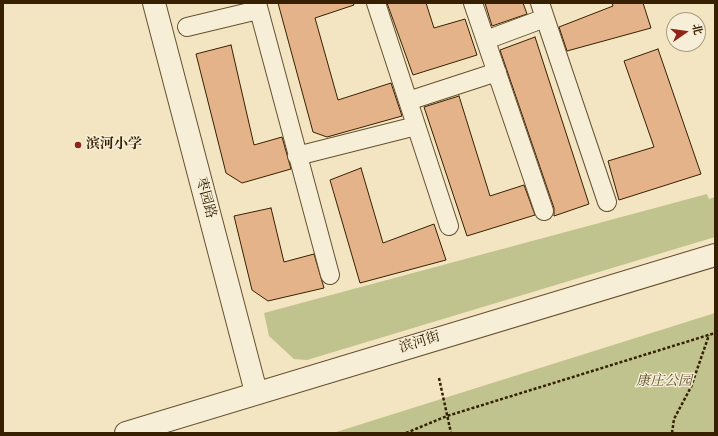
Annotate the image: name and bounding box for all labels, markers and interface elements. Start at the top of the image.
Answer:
north arrow [666,12,706,52]
text: 北 [690,23,705,36]
place label: 滨河小学 [86,137,142,153]
marker: 滨河小学 [73,140,83,150]
street label: 枣园路 [191,176,219,220]
street label: 滨河街 [397,329,443,357]
park label: 康庄公园 [636,374,692,390]

